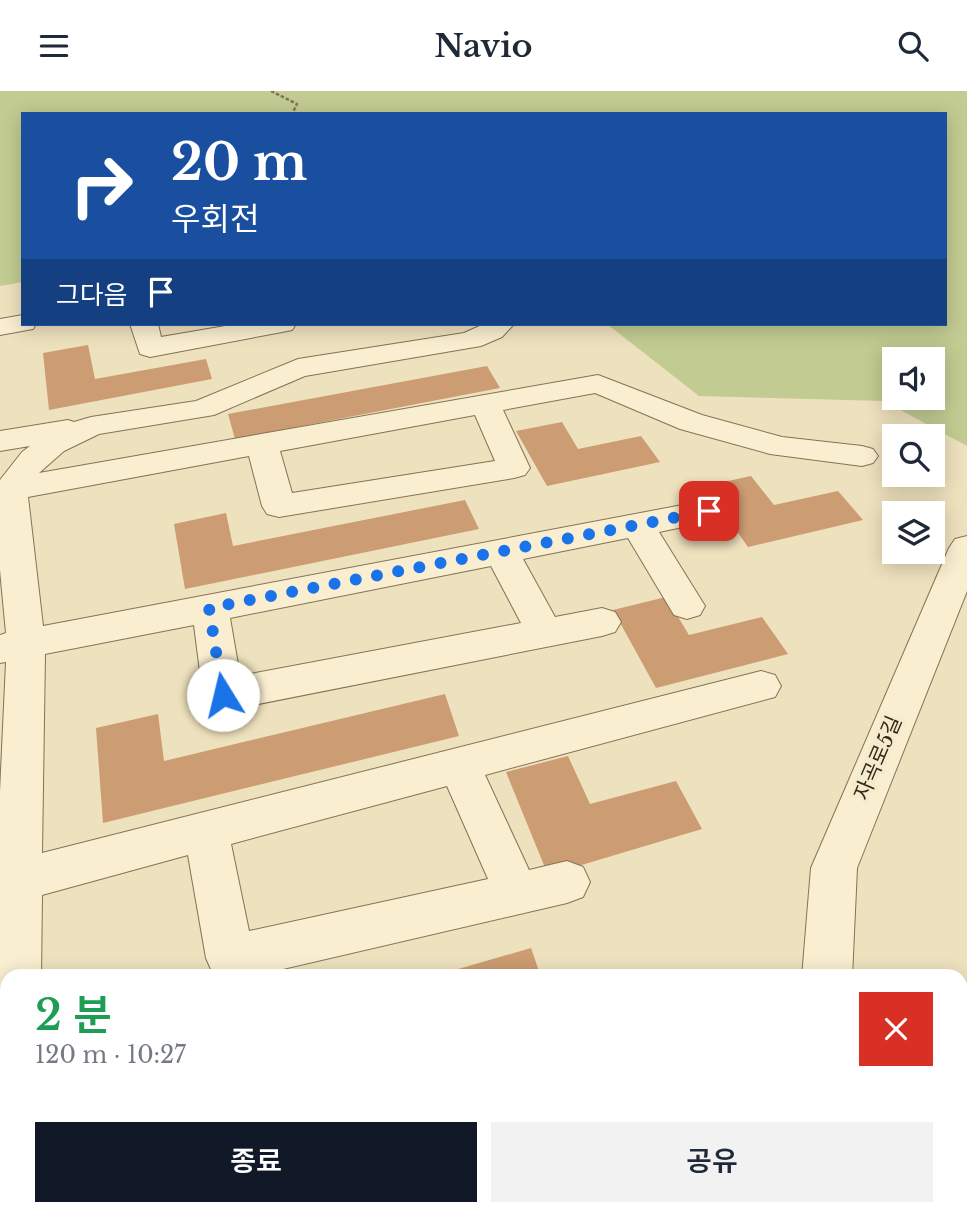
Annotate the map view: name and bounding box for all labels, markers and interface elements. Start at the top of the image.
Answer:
text: Navio [434,26,533,66]
icon: menu [35,27,73,65]
icon: search [894,27,932,65]
text: 20 m [171,132,307,193]
icon: right [56,140,147,231]
text: 우회전 [171,199,259,239]
icon: arrive [142,273,180,311]
text: 그다음 [56,279,128,311]
map controls [882,347,945,564]
button: sound [882,347,945,410]
button: search [882,424,945,487]
pin [679,481,739,541]
icon: arrive [690,492,728,530]
button: layers [882,501,945,564]
position arrow [186,658,260,732]
street label: 자곡로5길 [849,712,907,804]
text: 2 분 [35,989,112,1041]
button: close [859,992,933,1066]
text: 120 m · 10:27 [35,1041,186,1069]
button: 종료 [35,1122,477,1202]
button: 공유 [491,1122,933,1202]

